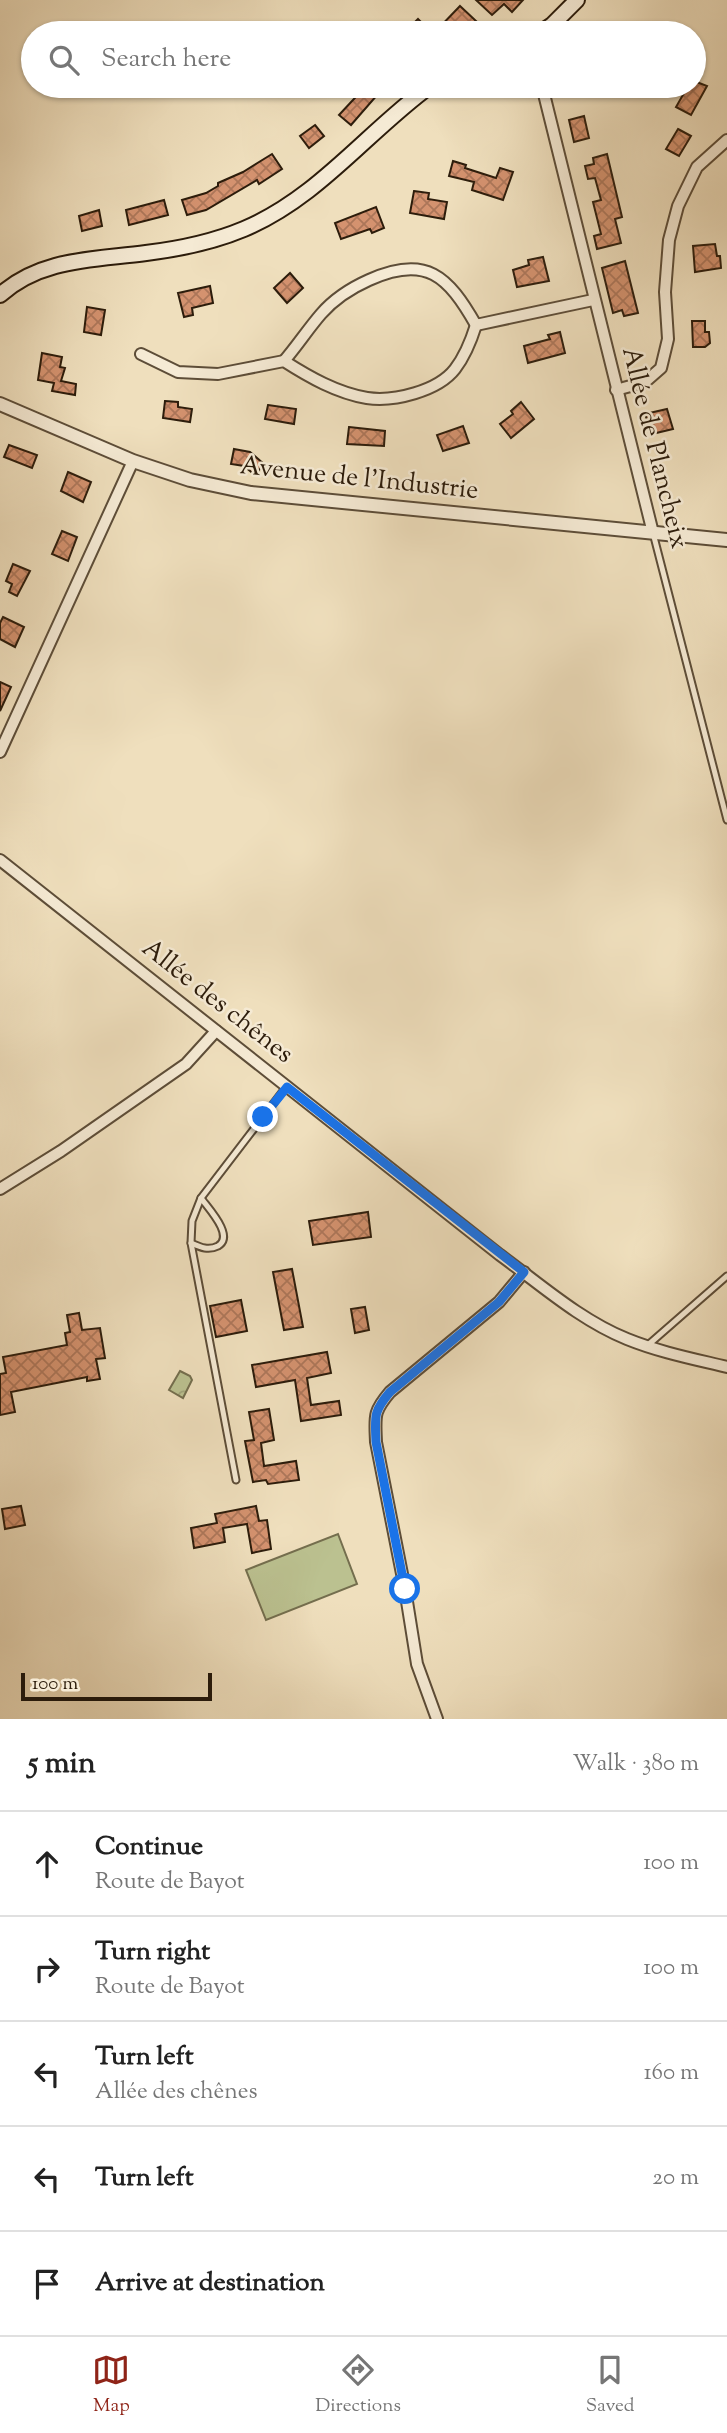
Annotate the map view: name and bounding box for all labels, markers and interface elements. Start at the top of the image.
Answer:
search box [21,21,706,98]
icon: search [45,41,83,79]
text: Search here [101,41,231,78]
street label: Allée de Plancheix [611,343,697,553]
street label: Avenue de l'Industrie [238,448,480,510]
street label: Allée des chênes [133,931,301,1073]
route end [247,1101,278,1132]
route start [389,1573,420,1604]
scale bar [21,1670,212,1702]
text: 100 m [32,1671,78,1698]
text: 5 min [28,1743,96,1786]
text: Walk · 380 m [573,1748,699,1781]
text: Continue [95,1829,203,1866]
icon: ahead [28,1845,66,1883]
text: 100 m [643,1847,699,1880]
text: Route de Bayot [95,1866,245,1899]
text: Turn right [95,1934,210,1971]
icon: right [28,1950,66,1988]
text: 100 m [643,1952,699,1985]
text: Route de Bayot [95,1971,245,2004]
text: Turn left [95,2039,194,2076]
icon: left [28,2055,66,2093]
text: 160 m [644,2057,699,2090]
text: Allée des chênes [95,2076,257,2109]
icon: left [28,2160,66,2198]
text: Turn left [95,2160,194,2197]
text: 20 m [652,2162,699,2195]
icon: arrive [28,2265,66,2303]
text: Arrive at destination [95,2265,325,2302]
tab: Map [92,2351,130,2420]
tab: Directions [315,2351,401,2420]
tab: Saved [586,2351,635,2420]

